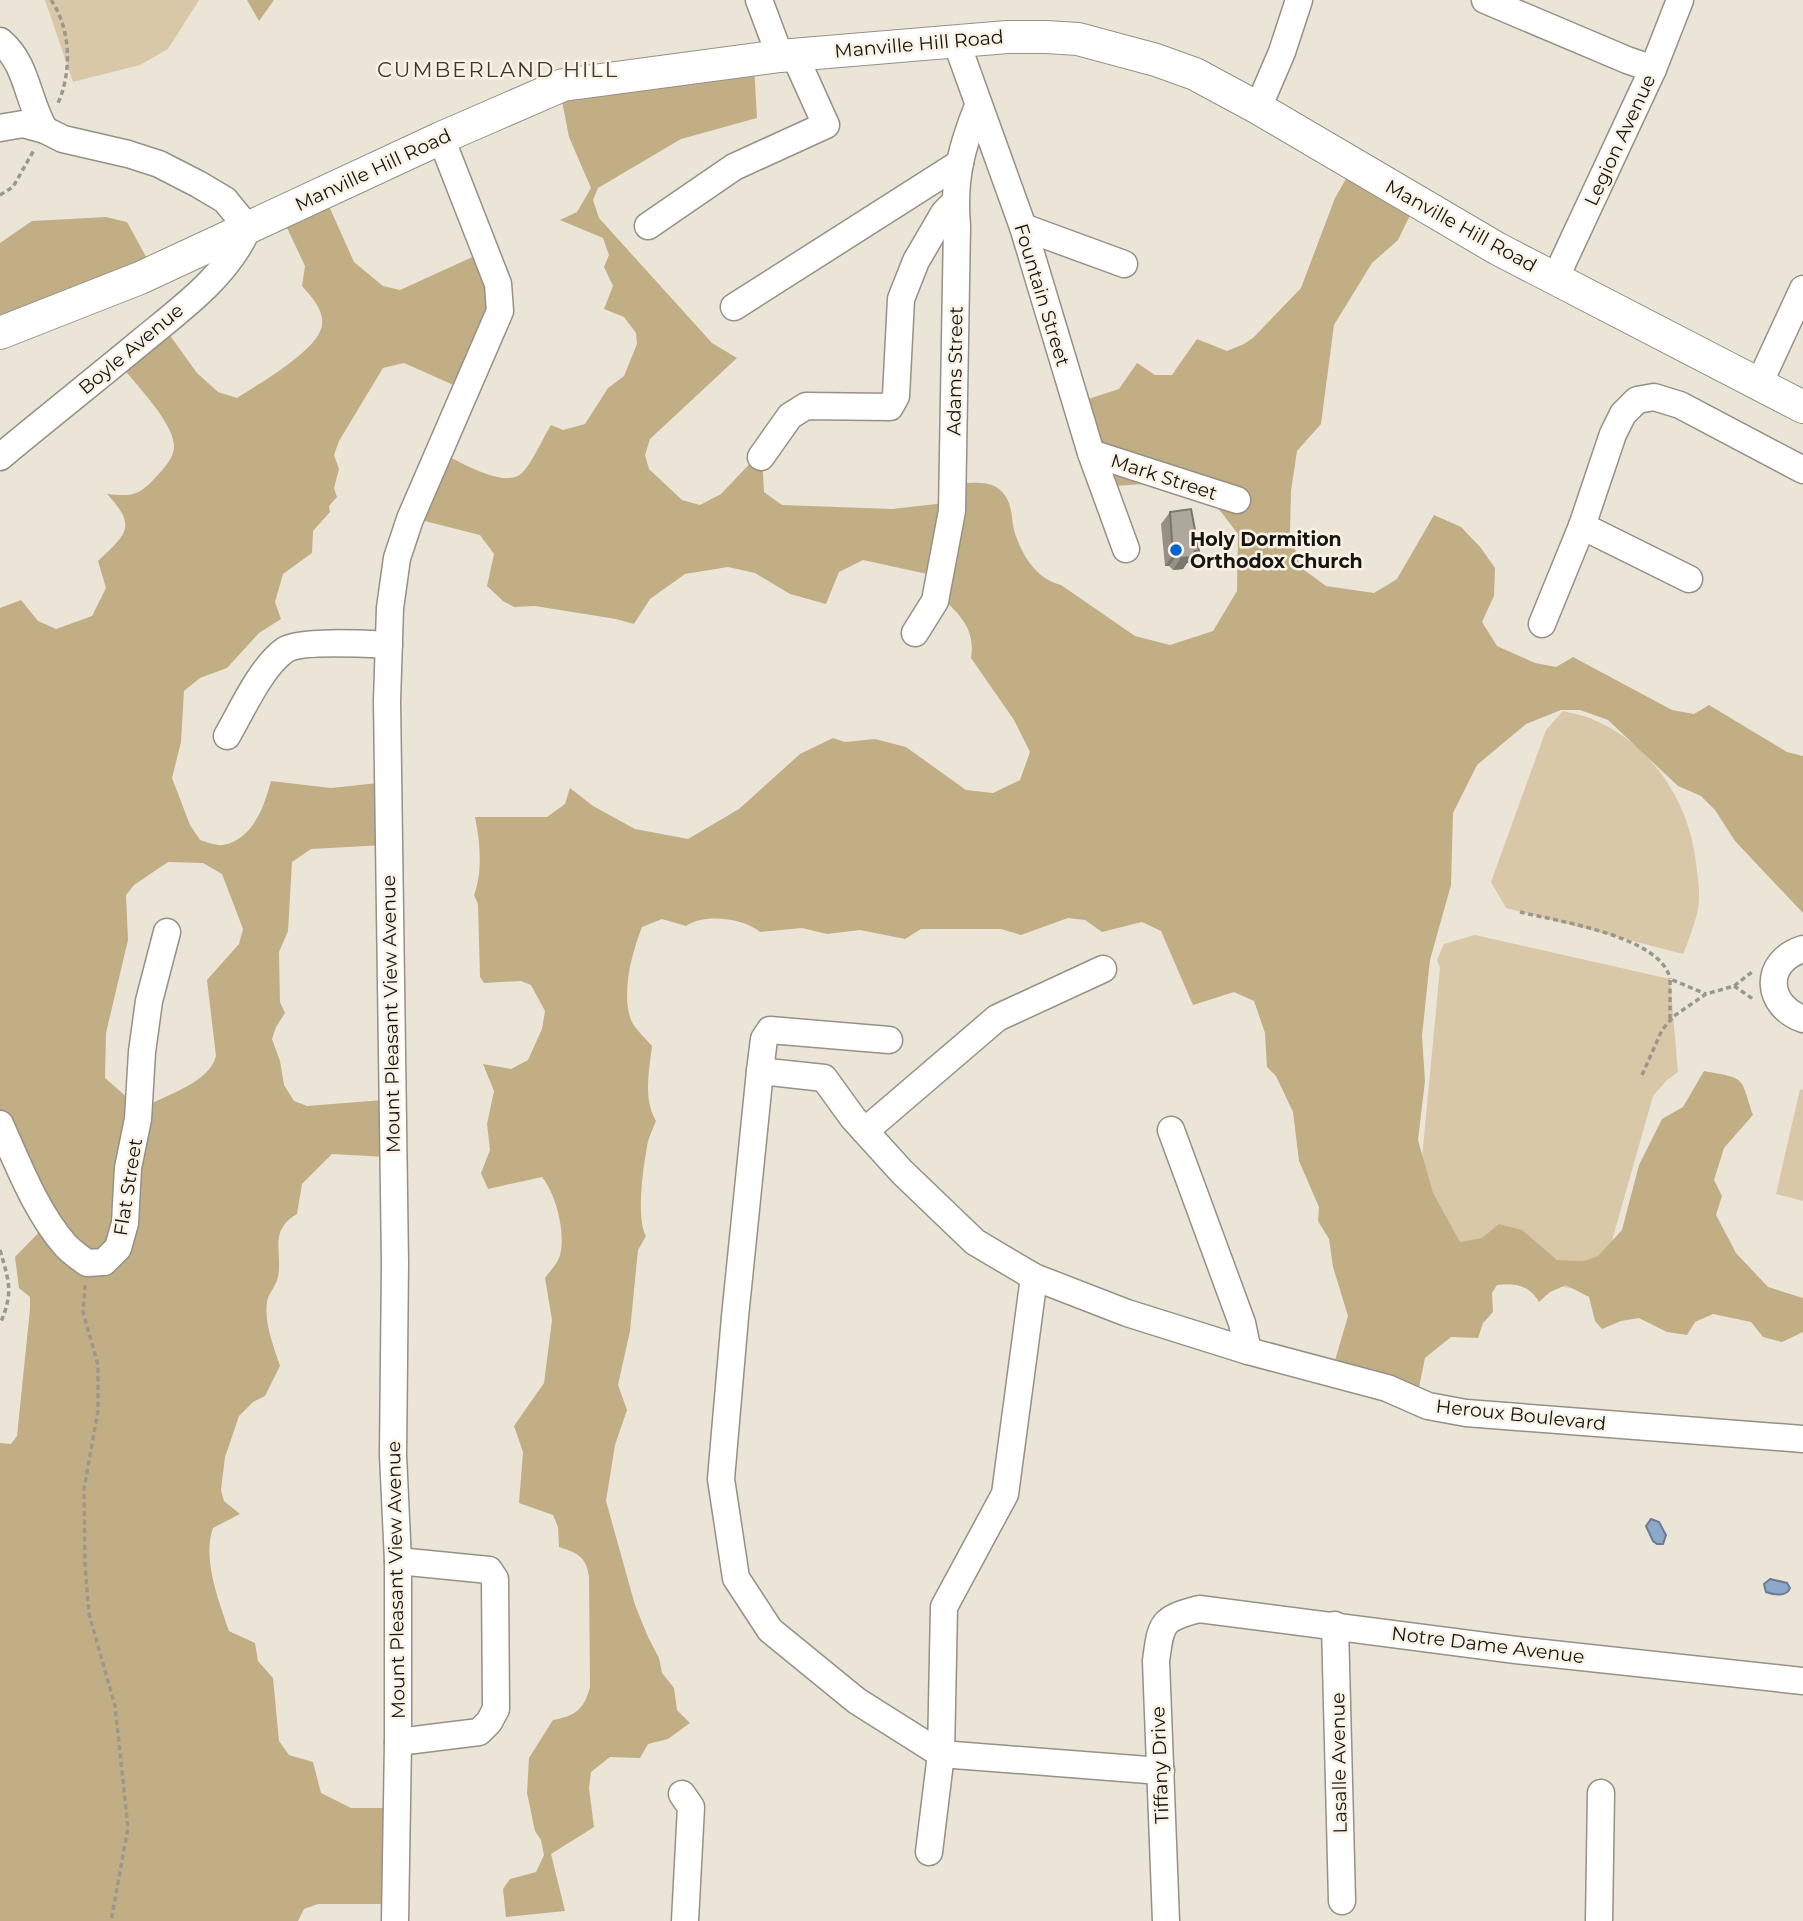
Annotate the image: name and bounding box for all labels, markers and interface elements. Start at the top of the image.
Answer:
street label: Manville Hill Road [834,25,1004,63]
district label: CUMBERLAND HILL [377,57,619,82]
street label: Legion Avenue [1580,71,1660,209]
street label: Manville Hill Road [291,124,455,216]
street label: Manville Hill Road [1381,175,1541,277]
street label: Fountain Street [1009,221,1075,369]
street label: Boyle Avenue [74,299,188,399]
street label: Adams Street [942,306,968,436]
street label: Mark Street [1108,449,1220,505]
place label: Holy Dormition Orthodox Church [1190,528,1363,573]
marker: Holy Dormition Orthodox Church [1168,542,1184,558]
street label: Mount Pleasant View Avenue [377,875,405,1153]
street label: Flat Street [109,1136,147,1237]
street label: Heroux Boulevard [1435,1395,1607,1435]
street label: Mount Pleasant View Avenue [382,1441,410,1719]
street label: Notre Dame Avenue [1390,1622,1586,1668]
street label: Lasalle Avenue [1326,1692,1352,1834]
street label: Tiffany Drive [1146,1706,1174,1824]

